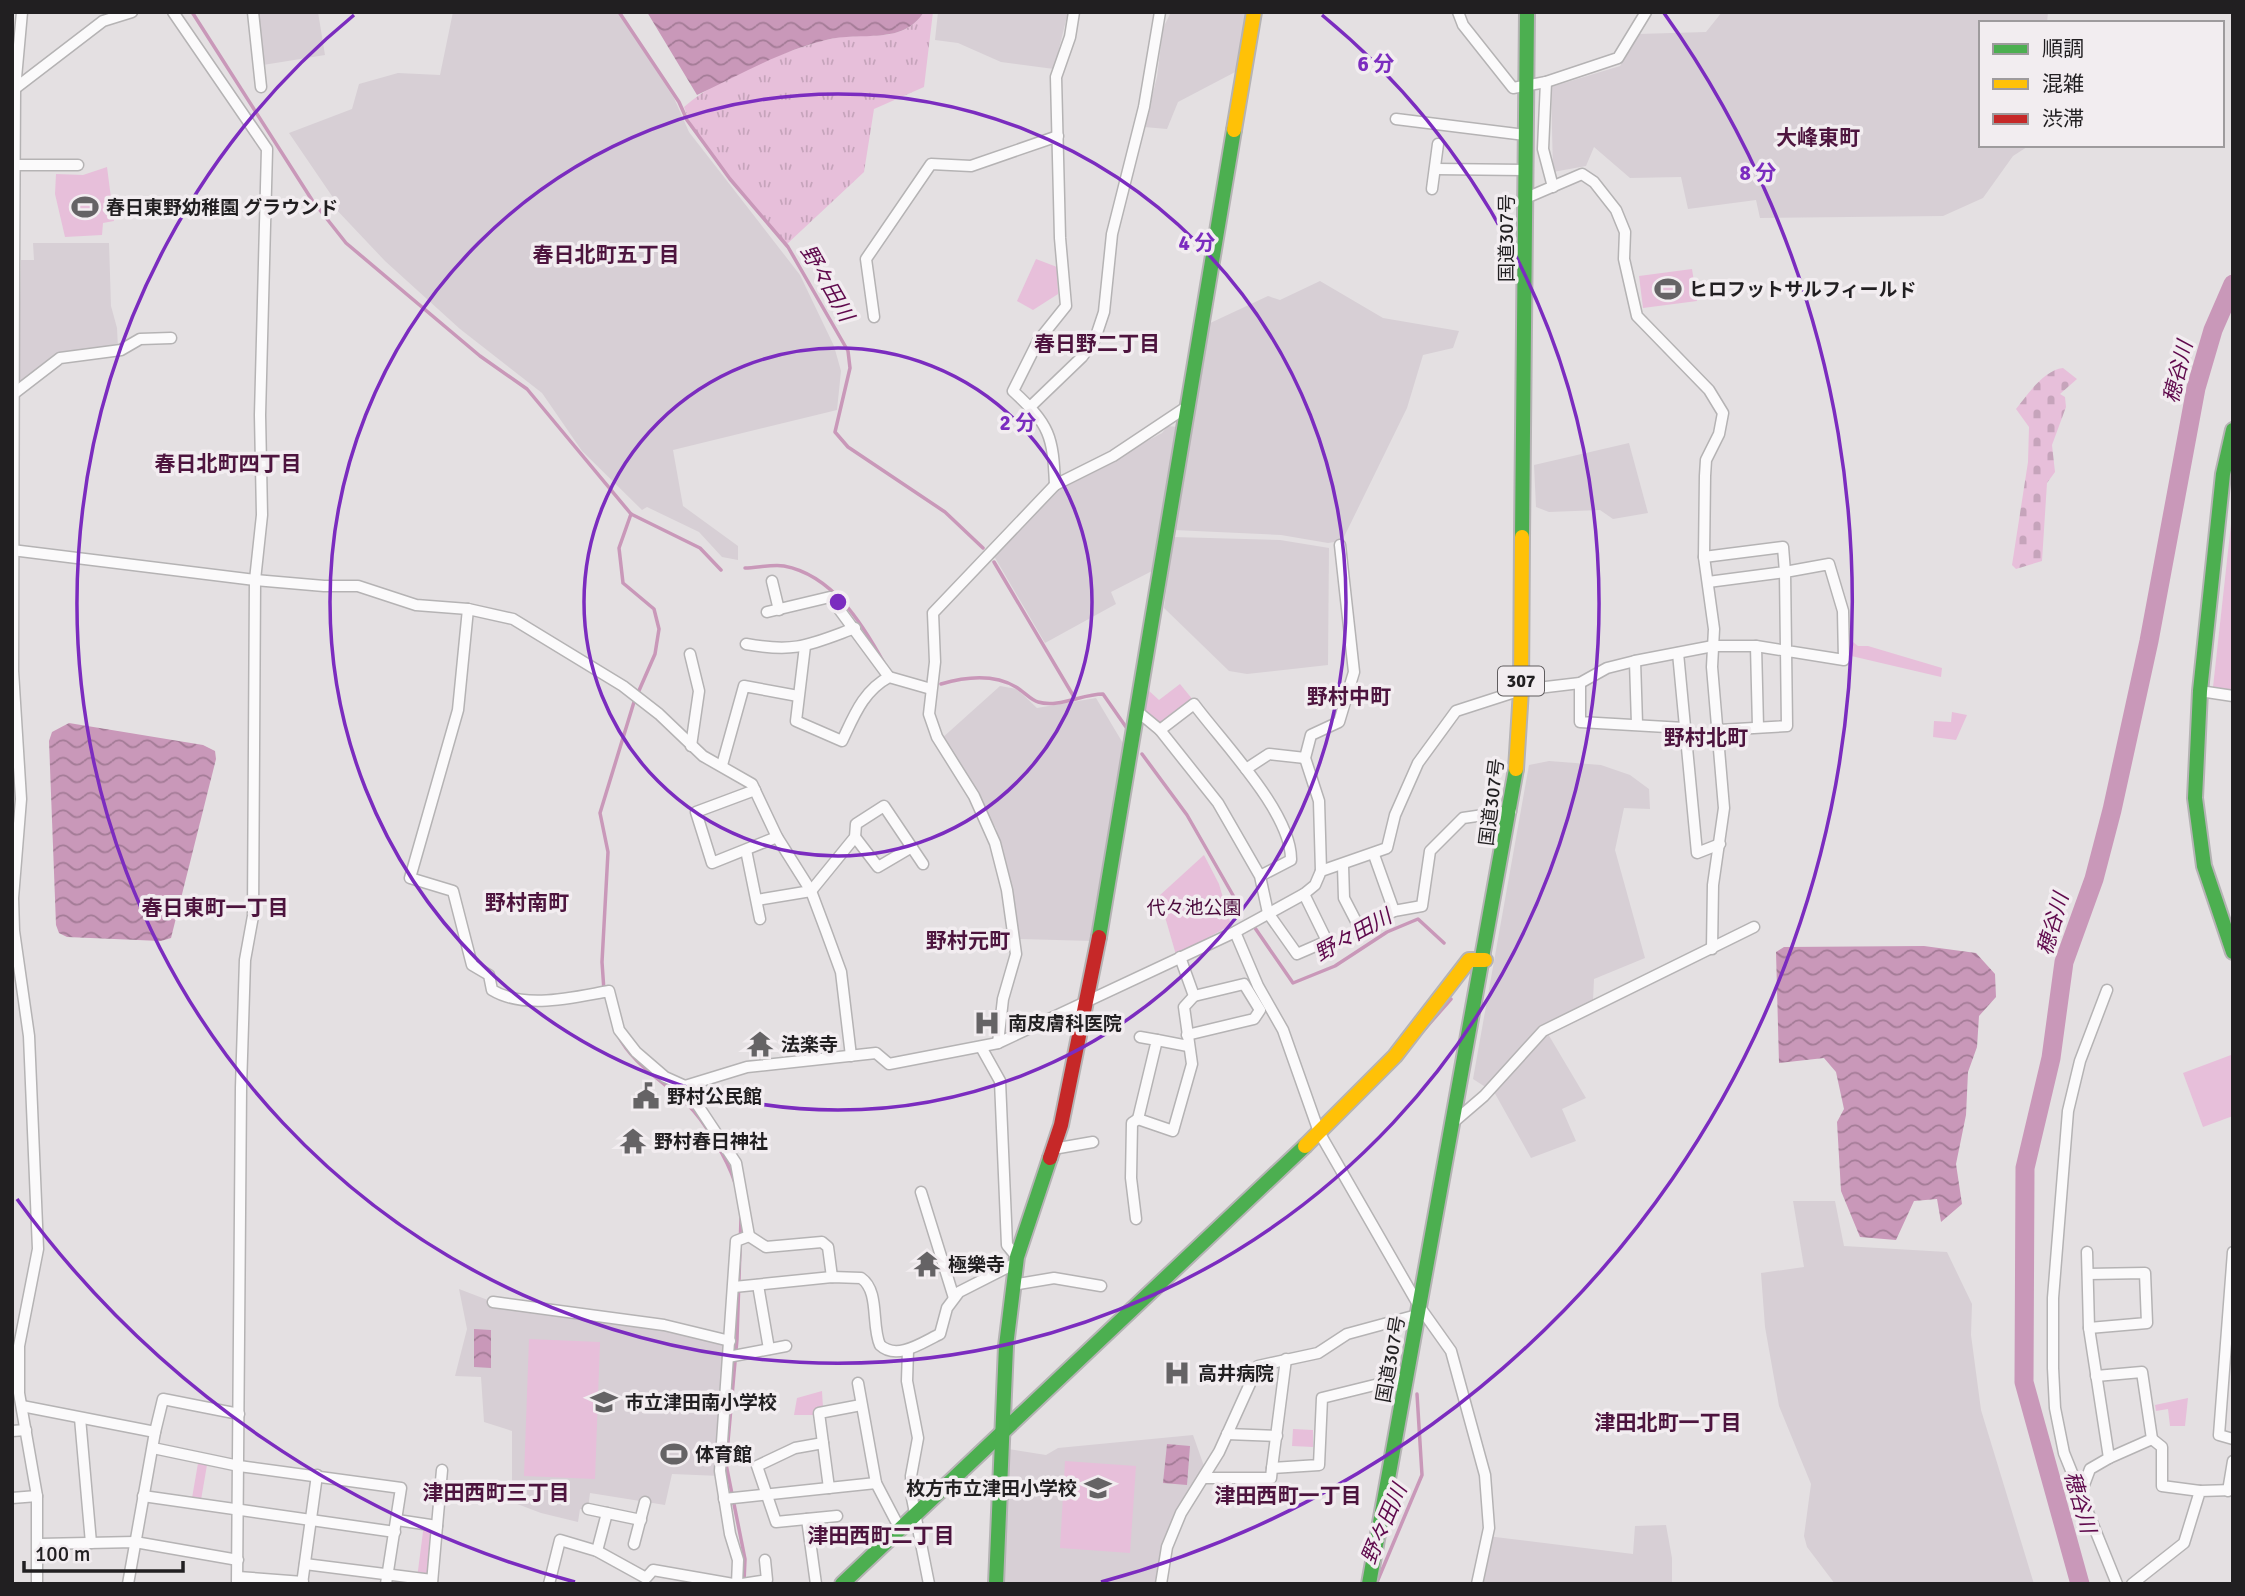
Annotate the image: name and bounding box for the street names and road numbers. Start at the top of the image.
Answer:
street label: 国道307号 [1495,194,1519,282]
road number: 307 [1498,666,1544,696]
street label: 国道307号 [1475,757,1509,847]
street label: 国道307号 [1372,1314,1410,1404]

